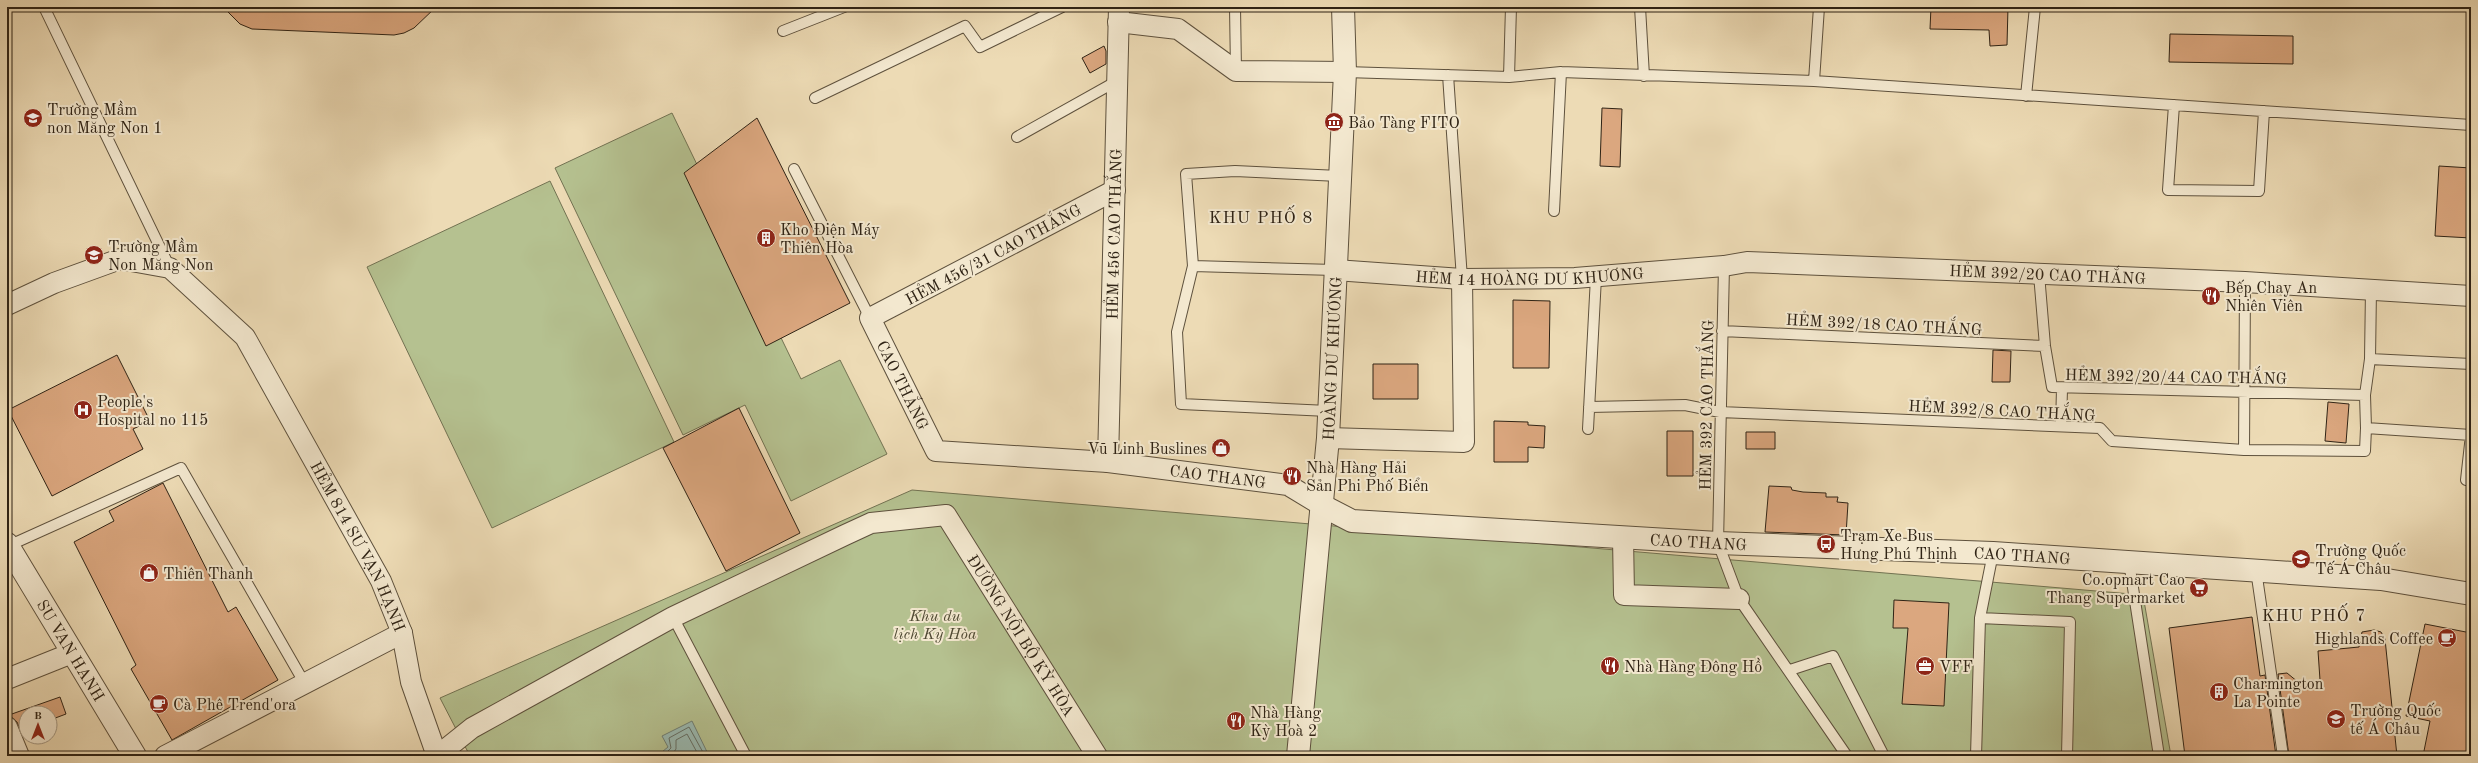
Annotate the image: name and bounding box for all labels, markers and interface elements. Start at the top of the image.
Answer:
place label: Trường Mầm non Măng Non 1 [47,100,162,137]
school or university icon: Trường Mầm non Măng Non 1 [22,107,44,129]
museum icon: Bảo Tàng FITO [1323,111,1345,133]
place label: Bảo Tàng FITO [1348,116,1460,132]
street label: HẺM 456 CAO THẮNG [1101,148,1126,320]
street label: HẺM 456/31 CAO THẮNG [900,196,1085,309]
district label: KHU PHỐ 8 [1209,205,1313,227]
place label: Kho Điện Máy Thiên Hòa [780,223,880,257]
building icon: Kho Điện Máy Thiên Hòa [755,227,777,249]
place label: Trường Mầm Non Măng Non [108,237,214,274]
school or university icon: Trường Mầm Non Măng Non [83,244,105,266]
street label: HẺM 392/20 CAO THẮNG [1949,260,2147,288]
street label: HẺM 14 HOÀNG DƯ KHƯƠNG [1415,266,1645,289]
street label: HOÀNG DƯ KHƯƠNG [1319,276,1346,441]
place label: Bếp Chay An Nhiên Viên [2225,279,2317,315]
restaurant icon: Bếp Chay An Nhiên Viên [2200,285,2222,307]
street label: HẺM 392/18 CAO THẮNG [1785,306,1983,339]
street label: HẺM 392 CAO THẮNG [1692,319,1717,491]
street label: CAO THẮNG [873,339,930,433]
street label: HẺM 392/20/44 CAO THẮNG [2065,361,2288,388]
street label: HẺM 392/8 CAO THẮNG [1908,392,2097,425]
place label: People's Hospital no 115 [97,395,208,429]
hospital icon: People's Hospital no 115 [72,399,94,421]
shop icon: Vũ Linh Buslines [1210,437,1232,459]
place label: Vũ Linh Buslines [1087,442,1207,458]
street label: HẺM 814 SƯ VẠN HẠNH [306,459,407,634]
place label: Nhà Hàng Hải Sản Phi Phố Biển [1306,461,1429,495]
street label: CAO THANG [1168,464,1267,492]
restaurant icon: Nhà Hàng Hải Sản Phi Phố Biển [1281,465,1303,487]
place label: Trạm Xe Bus Hưng Phú Thịnh [1840,529,1958,563]
street label: CAO THANG [1649,533,1748,554]
bus stop icon: Trạm Xe Bus Hưng Phú Thịnh [1815,533,1837,555]
place label: Trường Quốc Tế Á Châu [2315,542,2406,578]
street label: CAO THANG [1973,546,2072,568]
school or university icon: Trường Quốc Tế Á Châu [2290,548,2312,570]
street label: ĐƯỜNG NỘI BỘ KỲ HÒA [963,553,1076,720]
shop icon: Thiên Thanh [138,562,160,584]
place label: Thiên Thanh [163,567,254,583]
place label: Co.opmart Cao Thang Supermarket [2046,573,2185,607]
supermarket icon: Co.opmart Cao Thang Supermarket [2188,577,2210,599]
street label: SU VAN HANH [33,598,106,705]
district label: KHU PHỐ 7 [2262,603,2366,625]
park label: Khu du lịch Kỳ Hòa [894,609,977,643]
cafe icon: Highlands Coffee [2436,627,2458,649]
place label: Highlands Coffee [2314,632,2433,648]
restaurant icon: Nhà Hàng Đông Hồ [1599,655,1621,677]
office icon: VFF [1914,655,1936,677]
place label: Nhà Hàng Đông Hồ [1624,657,1762,676]
place label: VFF [1939,660,1973,676]
place label: Charmington La Pointe [2233,677,2324,711]
building icon: Charmington La Pointe [2208,681,2230,703]
cafe icon: Cà Phê Trend'ora [148,693,170,715]
place label: Cà Phê Trend'ora [173,698,296,714]
place label: Trường Quốc tế Á Châu [2350,702,2441,738]
north arrow [18,705,58,745]
place label: Nhà Hàng Kỳ Hoà 2 [1250,706,1322,740]
school or university icon: Trường Quốc tế Á Châu [2325,708,2347,730]
restaurant icon: Nhà Hàng Kỳ Hoà 2 [1225,710,1247,732]
text: B [34,711,42,722]

